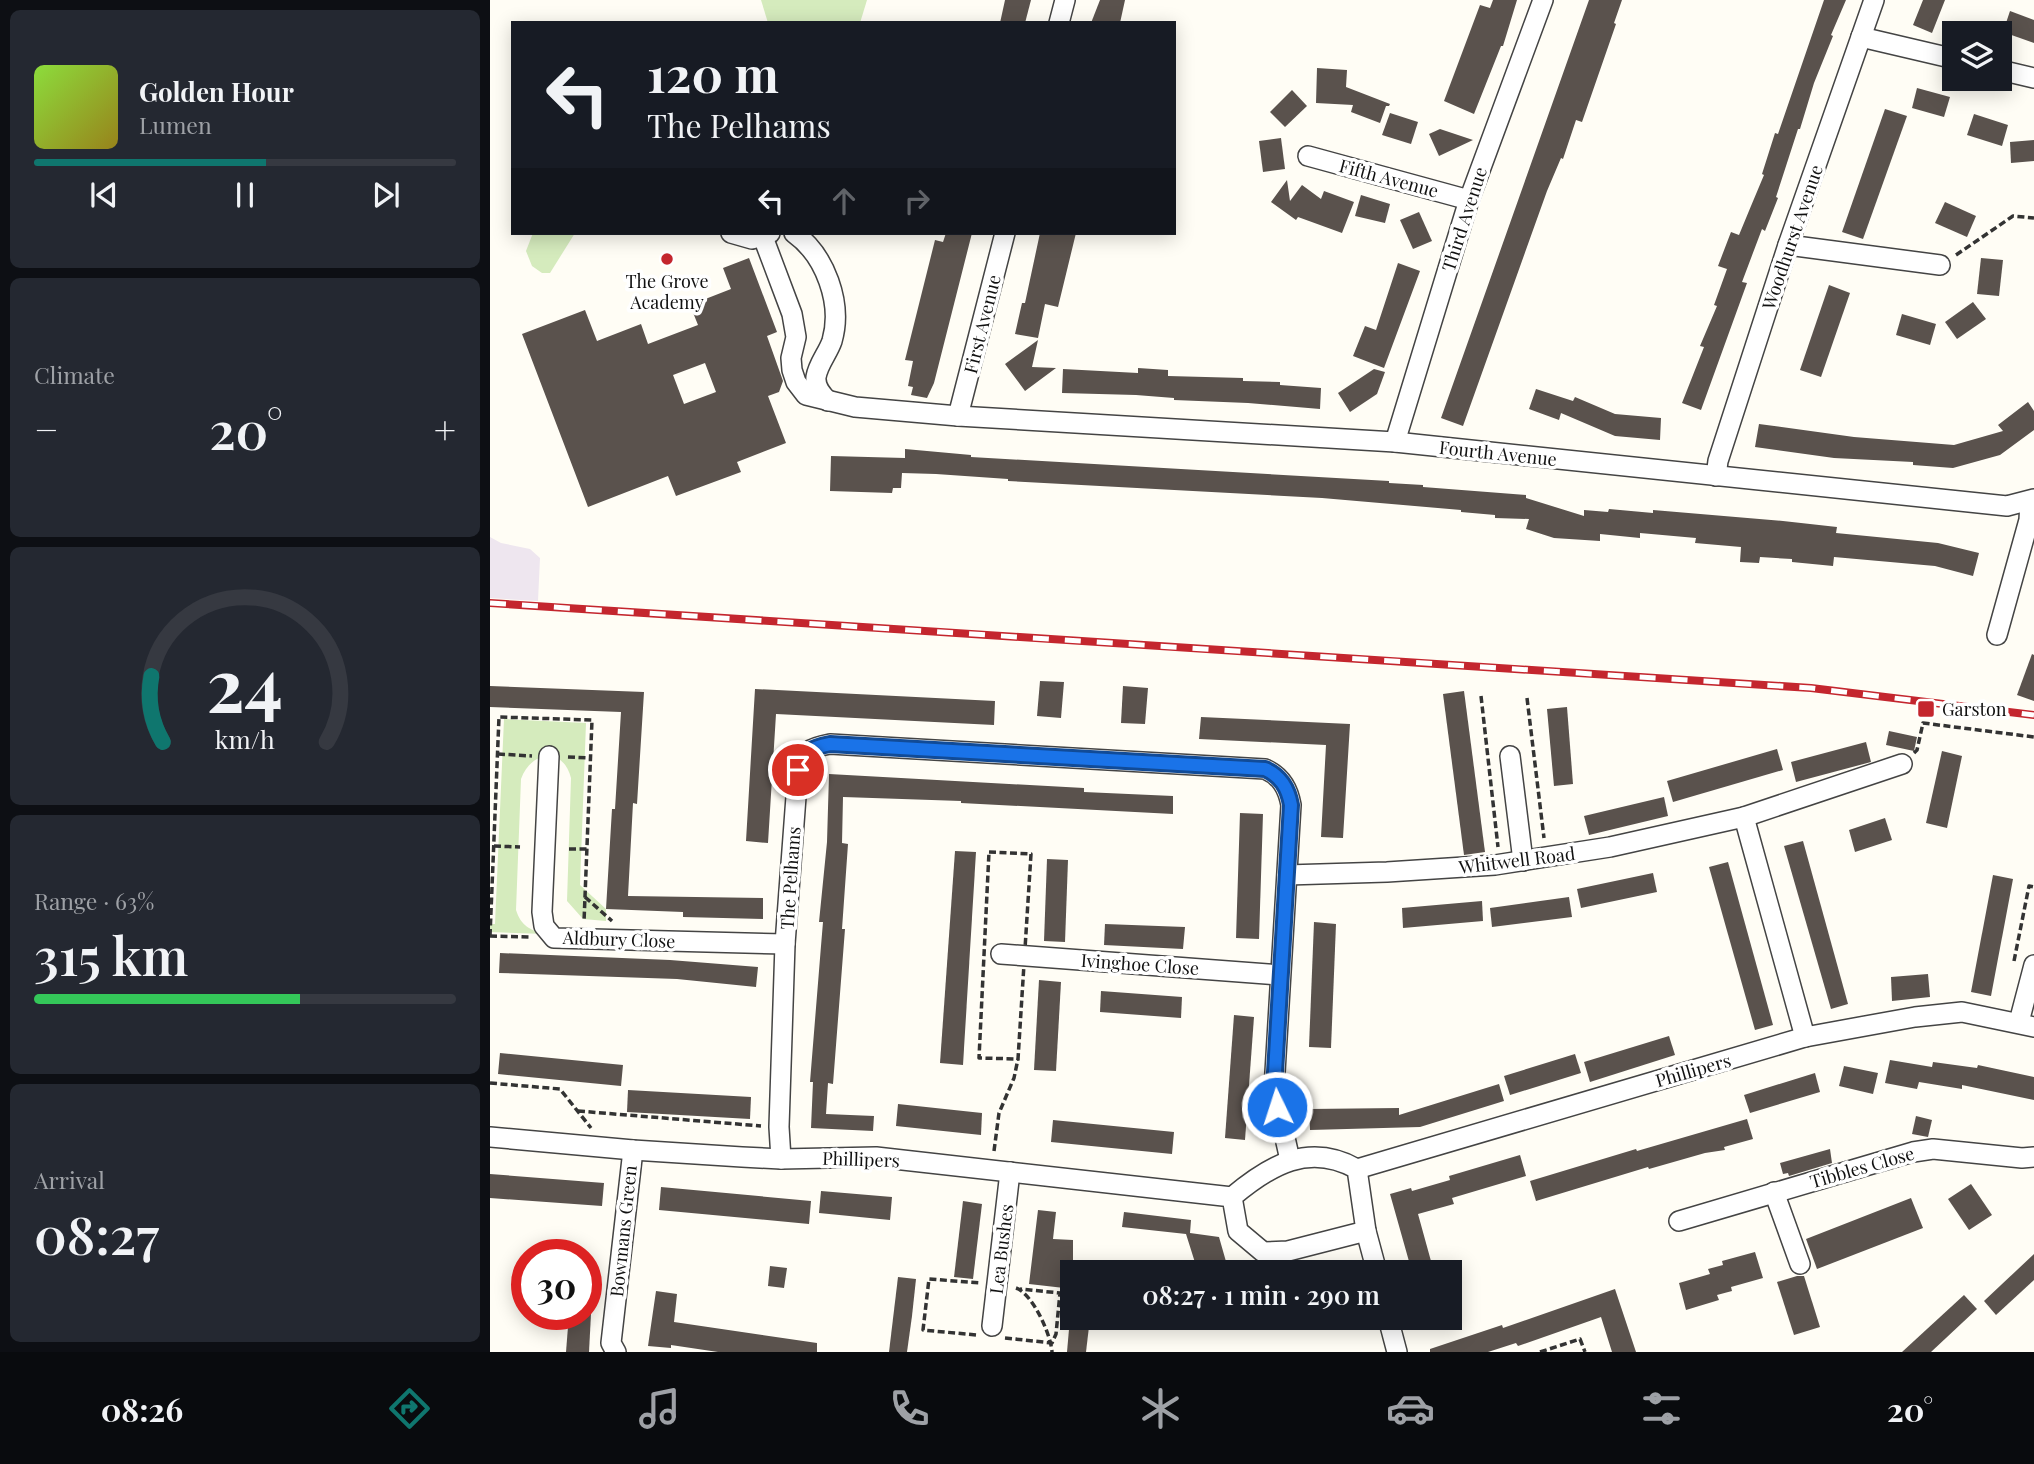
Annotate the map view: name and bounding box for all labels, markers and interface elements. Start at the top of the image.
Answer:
map controls [1942,21,2012,91]
button: layers [1942,21,2012,91]
text: 120 m [647,40,779,105]
icon: left [532,49,623,140]
text: Golden Hour [139,74,294,109]
text: The Pelhams [647,103,831,146]
text: Lumen [139,109,212,140]
street label: Fifth Avenue [1337,153,1441,203]
street label: Woodhurst Avenue [1756,161,1828,314]
street label: Third Avenue [1436,164,1492,274]
icon: previous [85,176,123,214]
icon: pause [226,176,264,214]
icon: next [367,176,405,214]
icon: left [752,182,790,220]
icon: ahead [825,182,863,220]
icon: right [898,182,936,220]
marker: The Grove Academy [659,251,675,267]
place label: The Grove Academy [625,269,709,314]
street label: First Avenue [958,272,1006,376]
text: Climate [34,359,115,390]
text: 20° [209,394,283,463]
text: − [34,403,59,454]
text: + [434,403,456,454]
street label: Fourth Avenue [1438,435,1558,471]
text: 24 [207,633,283,730]
place label: Garston [1942,697,2007,721]
marker: Garston [1916,699,1936,719]
text: km/h [215,722,275,755]
pin [768,740,828,800]
icon: arrive [779,751,817,789]
street label: The Pelhams [774,826,806,930]
street label: Whitwell Road [1457,841,1577,879]
text: Range · 63% [34,885,154,916]
text: 315 km [34,920,188,989]
street label: Aldbury Close [561,925,676,953]
street label: Ivinghoe Close [1080,948,1200,980]
street label: Phillipers [1652,1048,1734,1092]
position arrow [1240,1070,1314,1144]
street label: Tibbles Close [1807,1141,1917,1193]
street label: Phillipers [822,1146,900,1172]
text: Arrival [34,1164,105,1195]
street label: Bowmans Green [604,1164,642,1298]
text: 08:27 [34,1199,159,1268]
street label: Lea Bushes [984,1203,1018,1295]
speed limit sign: 30 [511,1239,602,1330]
text: 08:27 · 1 min · 290 m [1142,1277,1380,1312]
icon: directions [385,1384,434,1433]
icon: music [635,1384,684,1433]
icon: phone [885,1384,934,1433]
icon: climate [1136,1384,1185,1433]
icon: car [1386,1384,1435,1433]
icon: filters [1637,1384,1686,1433]
text: 08:26 [101,1387,183,1430]
text: 20° [1887,1387,1933,1430]

